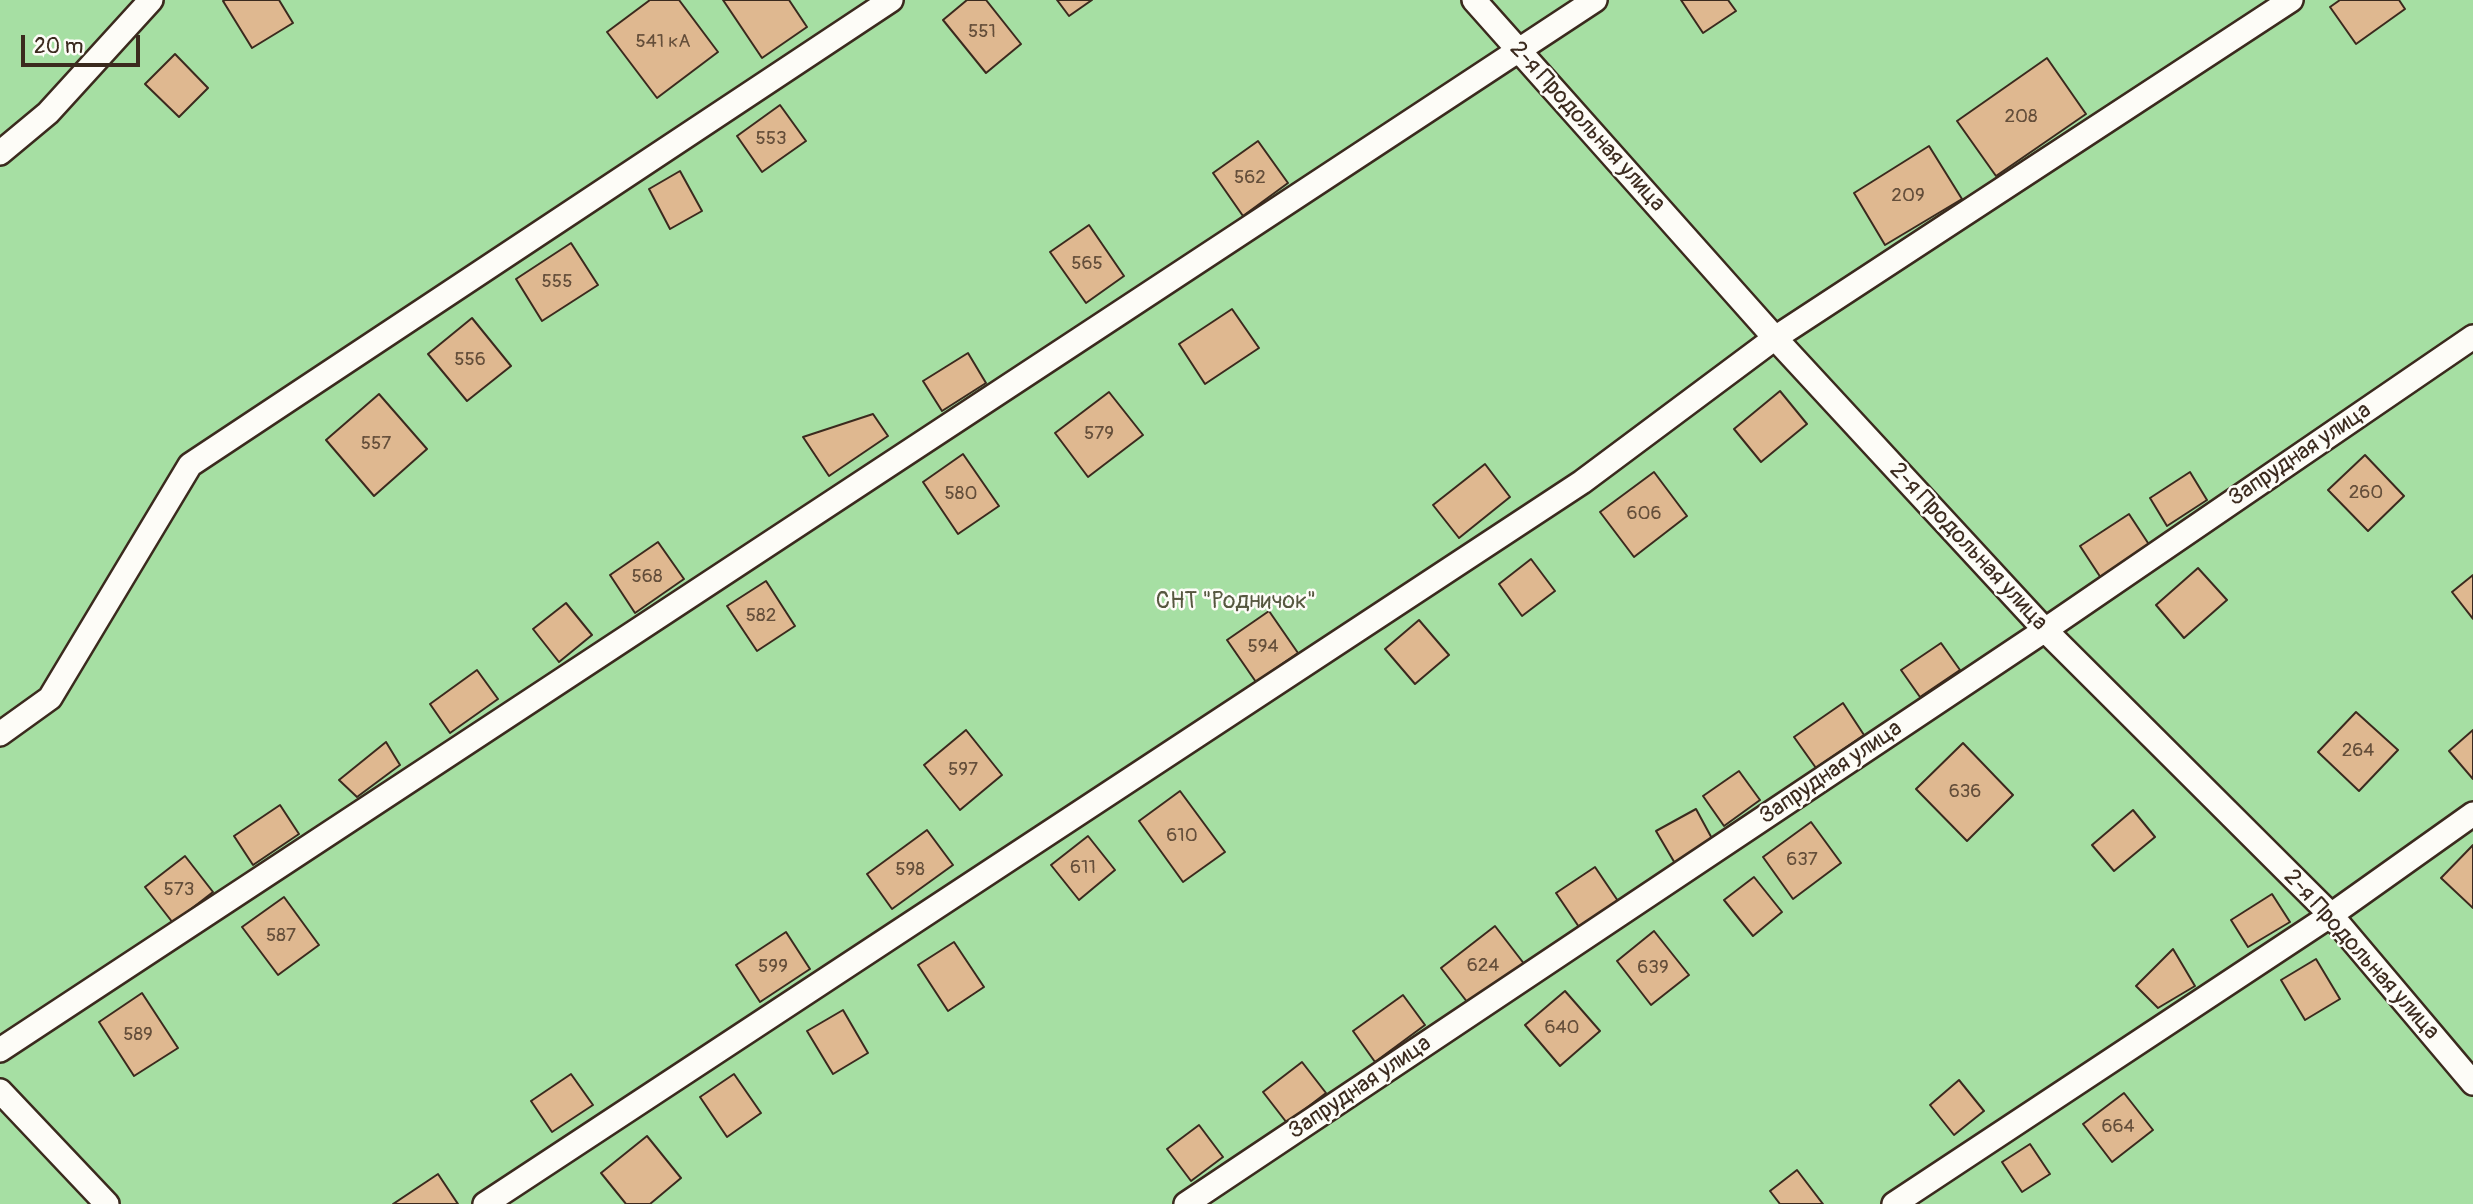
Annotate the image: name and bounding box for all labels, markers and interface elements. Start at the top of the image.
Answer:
scale bar [24,21,144,65]
house number: 551 [968,21,996,43]
house number: 541 кА [635,31,691,53]
text: 20 m [34,33,83,60]
street label: 2-я Продольная улица [1503,36,1671,218]
house number: 208 [2004,106,2038,128]
house number: 553 [755,128,787,150]
house number: 562 [1234,167,1266,189]
house number: 209 [1891,185,1925,207]
house number: 565 [1071,253,1103,275]
house number: 555 [542,271,572,293]
house number: 556 [454,349,486,371]
street label: Запрудная улица [2224,397,2376,513]
house number: 579 [1084,423,1114,445]
house number: 557 [361,433,391,455]
street label: 2-я Продольная улица [1883,457,2053,637]
house number: 260 [2349,482,2383,504]
house number: 580 [945,483,977,505]
house number: 606 [1626,503,1662,525]
house number: 568 [632,566,662,588]
park label: СНТ "Родничок" [1156,588,1316,616]
house number: 582 [746,605,776,627]
house number: 594 [1247,636,1279,658]
street label: Запрудная улица [1755,715,1907,831]
house number: 264 [2342,740,2374,762]
house number: 597 [948,759,978,781]
house number: 636 [1949,781,1981,803]
house number: 610 [1166,825,1198,847]
house number: 637 [1786,849,1818,871]
house number: 611 [1070,857,1096,879]
house number: 598 [895,859,925,881]
street label: 2-я Продольная улица [2277,864,2445,1046]
house number: 573 [164,879,194,901]
house number: 587 [266,925,296,947]
house number: 624 [1467,955,1499,977]
house number: 599 [758,956,788,978]
house number: 639 [1637,957,1669,979]
house number: 640 [1544,1017,1580,1039]
house number: 589 [123,1024,153,1046]
street label: Запрудная улица [1284,1030,1436,1146]
house number: 664 [2101,1116,2135,1138]

